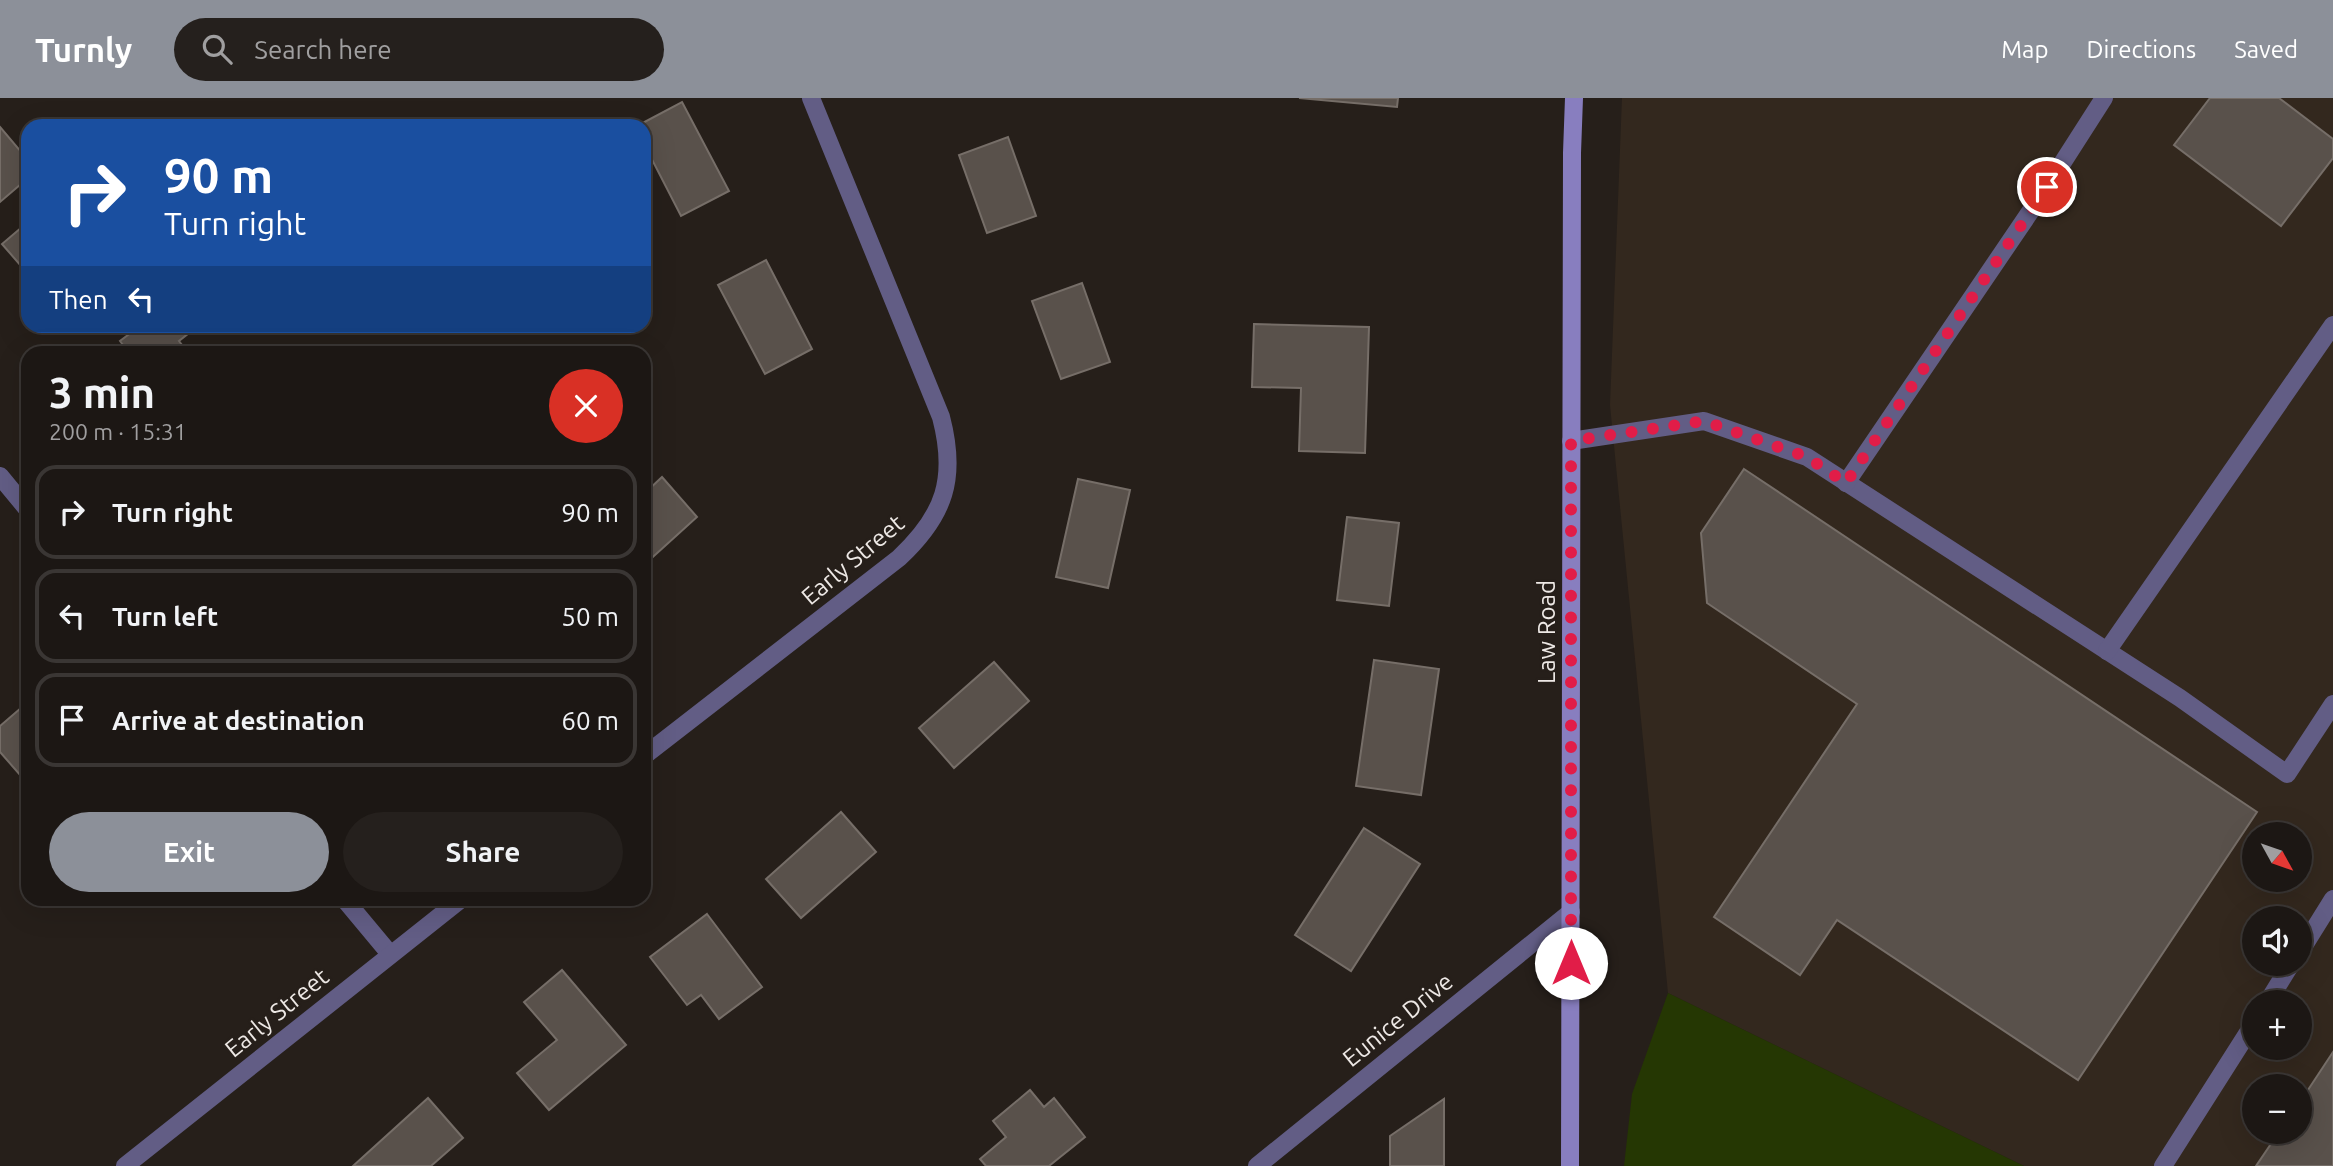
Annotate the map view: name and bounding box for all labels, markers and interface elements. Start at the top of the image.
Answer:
search box [174,18,664,81]
icon: search [198,30,236,68]
text: Turnly [35,31,132,68]
text: Search here [254,35,392,64]
text: Map [2001,36,2048,63]
text: Directions [2086,36,2196,63]
text: Saved [2234,36,2298,63]
icon: right [49,147,140,238]
text: 90 m [164,147,273,202]
pin [2017,157,2077,217]
icon: arrive [2028,168,2066,206]
text: Turn right [164,205,306,241]
icon: left [122,280,160,318]
text: Then [49,285,108,314]
text: 3 min [49,369,155,416]
button: close [549,369,623,443]
text: 200 m · 15:31 [49,419,187,444]
icon: right [53,493,91,531]
text: Turn right [112,498,233,527]
text: 90 m [561,498,619,527]
street label: Early Street [796,509,910,610]
street label: Law Road [1533,580,1560,684]
icon: left [53,597,91,635]
text: Turn left [112,602,218,631]
text: 50 m [561,602,619,631]
icon: arrive [53,701,91,739]
text: Arrive at destination [112,706,365,735]
text: 60 m [561,706,619,735]
button: Exit [49,812,329,892]
button: Share [343,812,623,892]
north arrow [2242,822,2312,892]
map controls [2242,822,2312,1144]
button: sound [2242,906,2312,976]
position arrow [1534,926,1608,1000]
street label: Early Street [220,962,334,1063]
street label: Eunice Drive [1337,967,1458,1072]
button: + [2242,990,2312,1060]
button: − [2242,1074,2312,1144]

